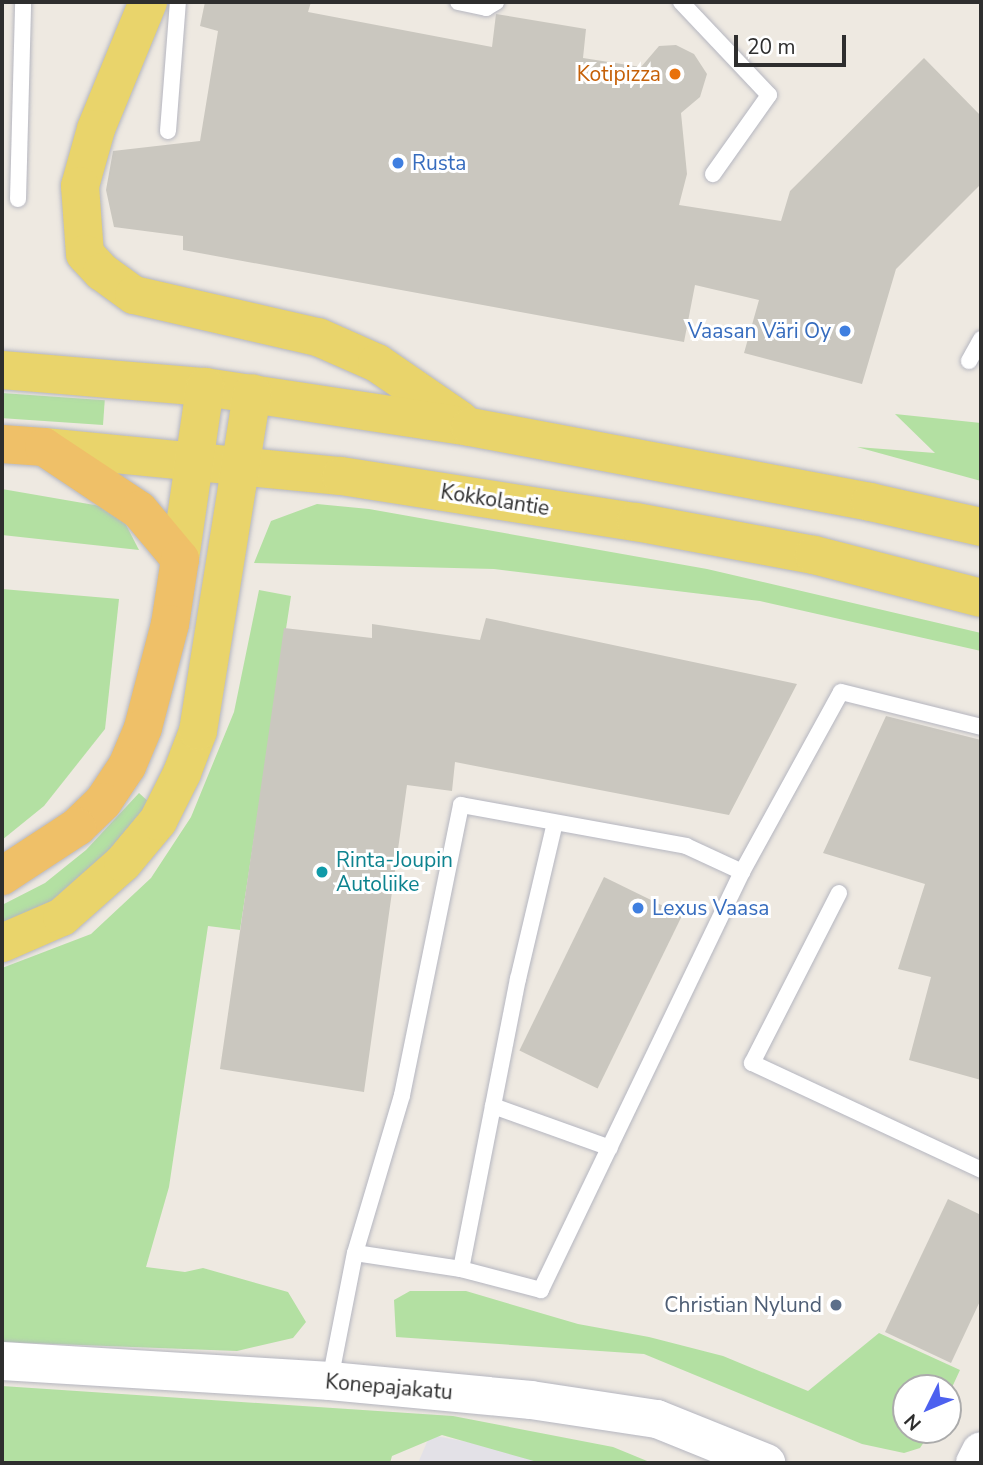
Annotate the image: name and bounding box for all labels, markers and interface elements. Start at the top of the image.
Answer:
scale bar [738,21,850,65]
text: 20 m [747,33,796,61]
place label: Kotipizza [577,61,661,87]
marker: Kotipizza [667,66,683,82]
place label: Rusta [412,150,466,176]
marker: Rusta [390,155,406,171]
place label: Vaasan Väri Oy [688,318,831,344]
marker: Vaasan Väri Oy [837,323,853,339]
street label: Kokkolantie [439,479,551,521]
place label: Rinta-Joupin Autoliike [336,847,453,897]
marker: Rinta-Joupin Autoliike [314,864,330,880]
place label: Lexus Vaasa [652,895,769,921]
marker: Lexus Vaasa [630,900,646,916]
place label: Christian Nylund [664,1292,822,1318]
marker: Christian Nylund [828,1297,844,1313]
street label: Konepajakatu [324,1369,454,1405]
north arrow [892,1374,962,1444]
text: N [899,1408,927,1436]

